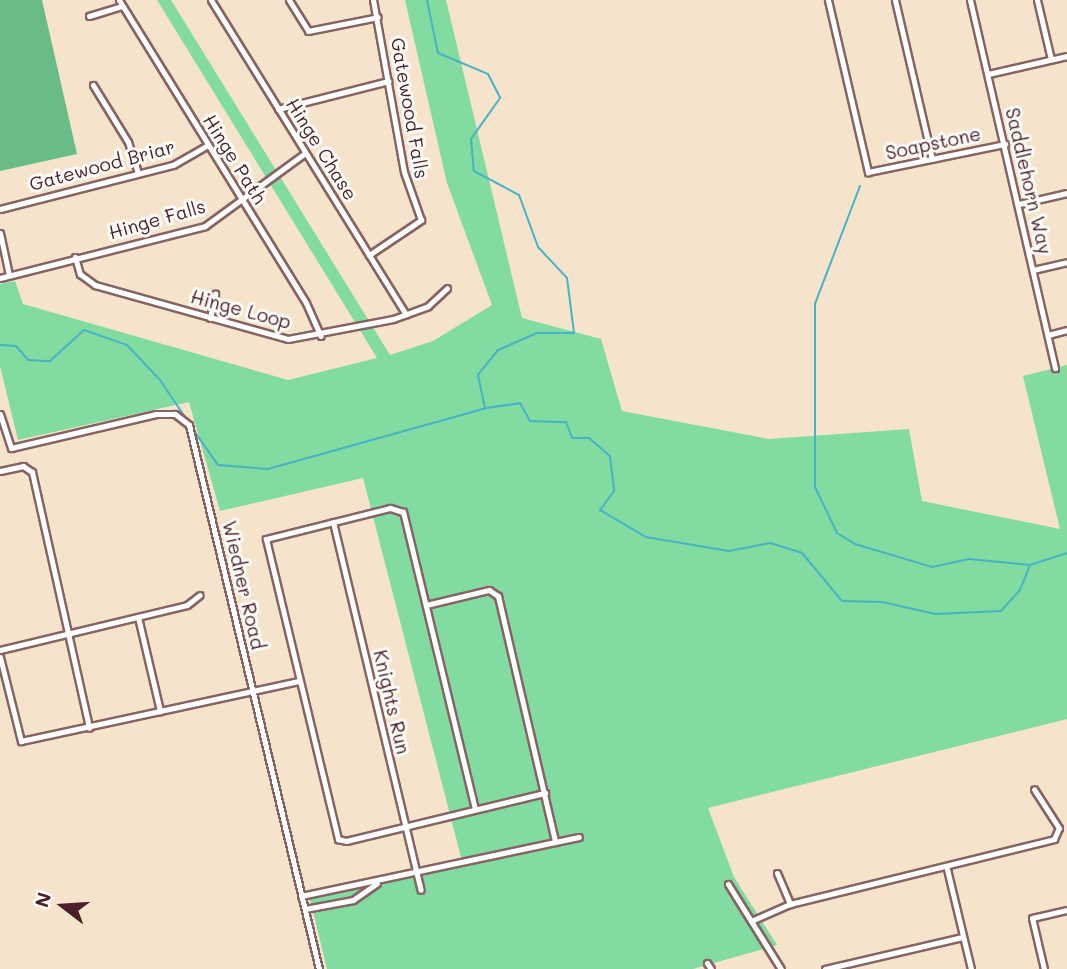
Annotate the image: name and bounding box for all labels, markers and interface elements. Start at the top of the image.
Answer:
street label: Gatewood Falls [386,36,434,180]
street label: Hinge Chase [282,94,362,204]
street label: Saddlehorn Way [1001,105,1057,257]
street label: Hinge Path [198,110,272,208]
street label: Soapstone [883,122,983,164]
street label: Gatewood Briar [27,135,177,195]
street label: Hinge Falls [106,194,208,244]
street label: Hinge Loop [188,285,294,333]
street label: Wiedner Road [218,518,270,652]
street label: Knights Run [369,648,415,756]
north arrow [28,871,98,941]
text: N [28,889,56,910]

